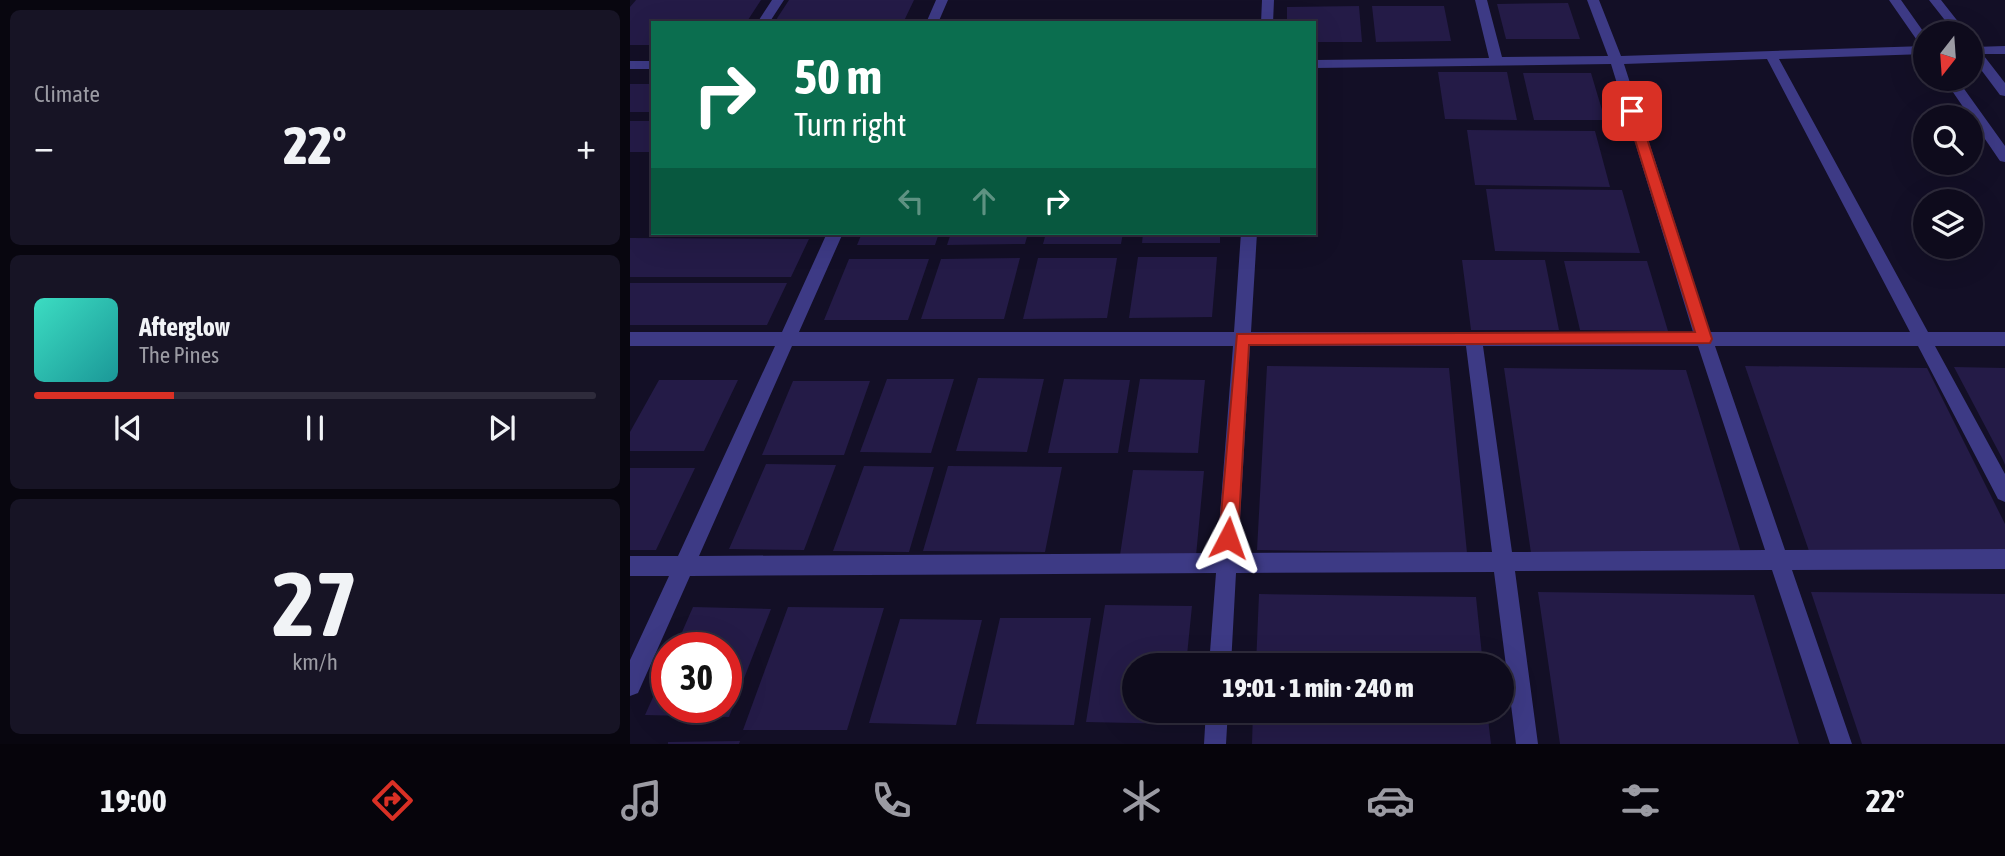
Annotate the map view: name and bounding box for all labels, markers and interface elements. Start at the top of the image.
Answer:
north arrow [1913,21,1983,91]
map controls [1913,21,1983,259]
text: 50 m [794,48,882,104]
icon: right [679,49,770,140]
text: Climate [34,81,100,107]
pin [1602,81,1662,141]
icon: arrive [1613,92,1651,130]
button: search [1913,105,1983,175]
text: Turn right [794,106,907,143]
text: 22° [283,115,347,175]
text: − [34,124,54,167]
text: + [576,124,596,167]
icon: left [892,182,930,220]
icon: ahead [965,182,1003,220]
icon: right [1038,182,1076,220]
button: layers [1913,189,1983,259]
text: Afterglow [139,312,230,342]
text: The Pines [139,342,219,368]
icon: previous [109,409,147,447]
icon: pause [296,409,334,447]
icon: next [483,409,521,447]
position arrow [1191,501,1265,575]
text: 27 [272,551,358,655]
speed limit sign: 30 [651,632,742,723]
text: km/h [292,649,338,675]
text: 19:01 · 1 min · 240 m [1222,673,1414,703]
icon: directions [368,776,417,825]
icon: music [617,776,666,825]
icon: phone [867,776,916,825]
icon: climate [1117,776,1166,825]
icon: car [1366,776,1415,825]
icon: filters [1616,776,1665,825]
text: 19:00 [100,782,167,819]
text: 22° [1866,782,1905,819]

